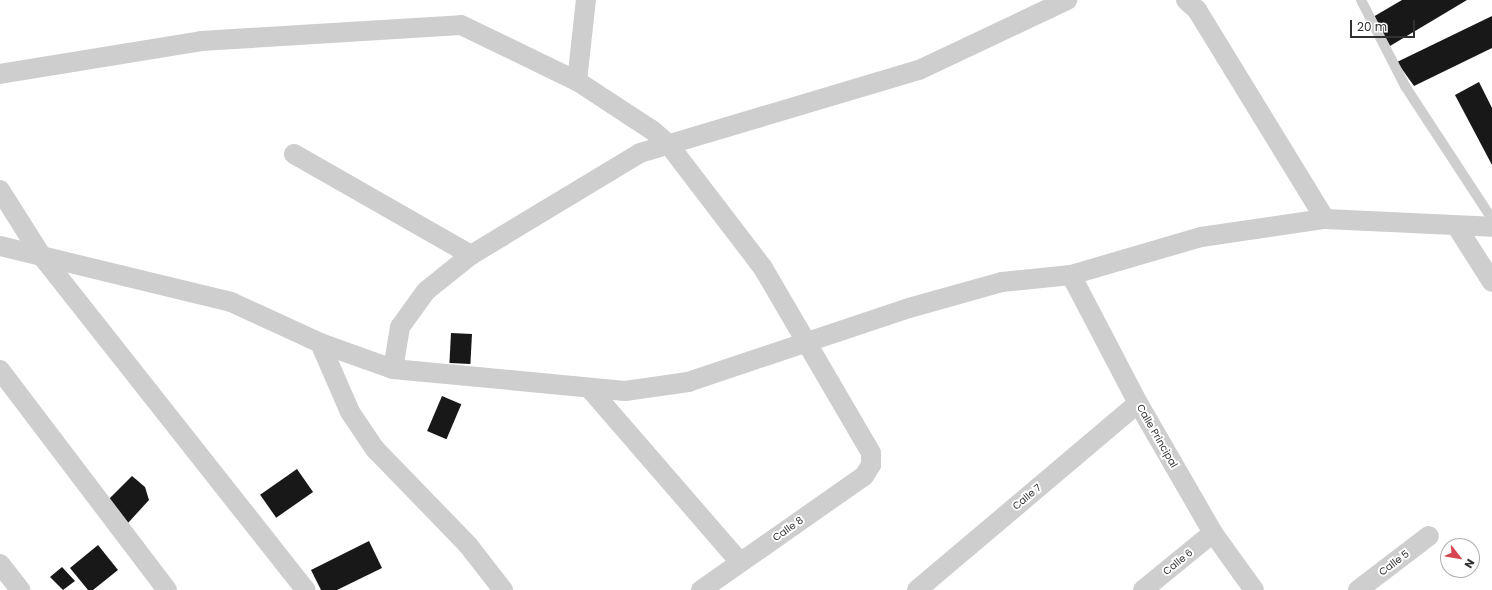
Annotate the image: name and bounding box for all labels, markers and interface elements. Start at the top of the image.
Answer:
scale bar [1352,12,1417,38]
text: 20 m [1357,18,1387,35]
street label: Calle Principal [1134,402,1180,470]
street label: Calle 7 [1010,482,1044,512]
street label: Calle 8 [770,514,806,544]
north arrow [1440,538,1480,578]
street label: Calle 6 [1161,546,1195,578]
street label: Calle 5 [1377,548,1411,578]
text: N [1460,556,1478,571]

